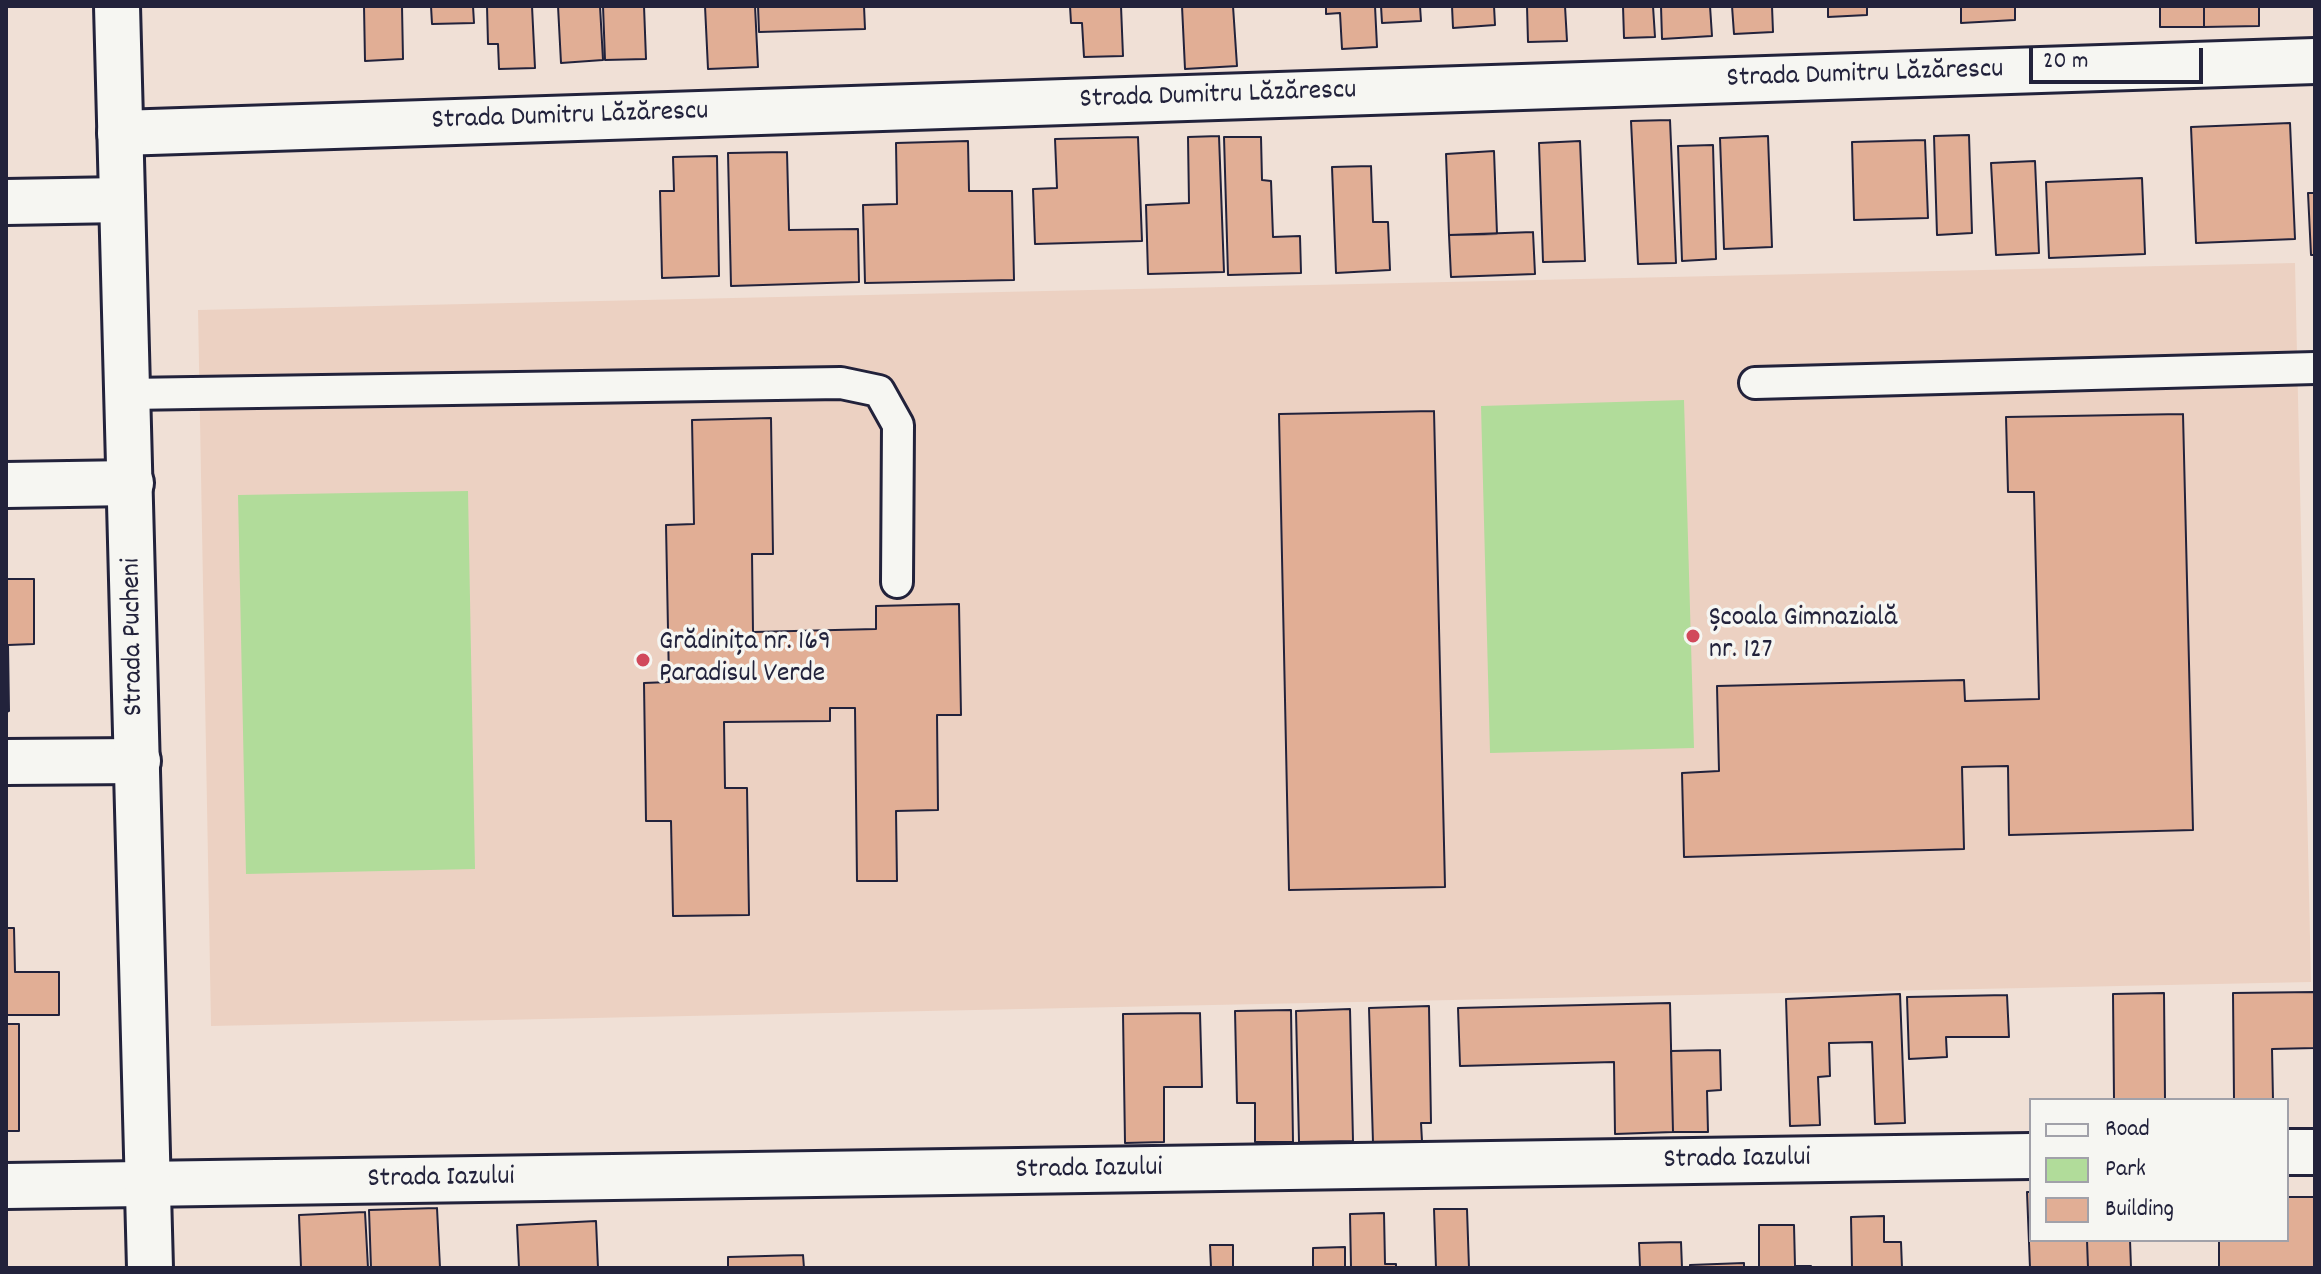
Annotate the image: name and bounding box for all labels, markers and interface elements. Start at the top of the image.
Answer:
scale bar [2033,32,2207,82]
text: 20 m [2043,45,2089,79]
street label: Strada Dumitru Lăzărescu [1726,54,2004,98]
street label: Strada Dumitru Lăzărescu [1079,75,1357,119]
street label: Strada Dumitru Lăzărescu [431,96,709,140]
street label: Strada Pucheni [117,558,153,716]
place label: Școala Gimnazială nr. 127 [1709,603,1898,669]
place label: Grădinița nr. 169 Paradisul Verde [659,627,831,693]
marker: Școala Gimnazială nr. 127 [1684,627,1702,645]
marker: Grădinița nr. 169 Paradisul Verde [634,651,652,669]
legend [2029,1098,2289,1242]
text: Road [2105,1113,2150,1147]
street label: Strada Iazului [1663,1143,1811,1179]
street label: Strada Iazului [1015,1153,1163,1189]
text: Park [2105,1153,2146,1187]
street label: Strada Iazului [367,1162,515,1198]
text: Building [2105,1193,2174,1227]

